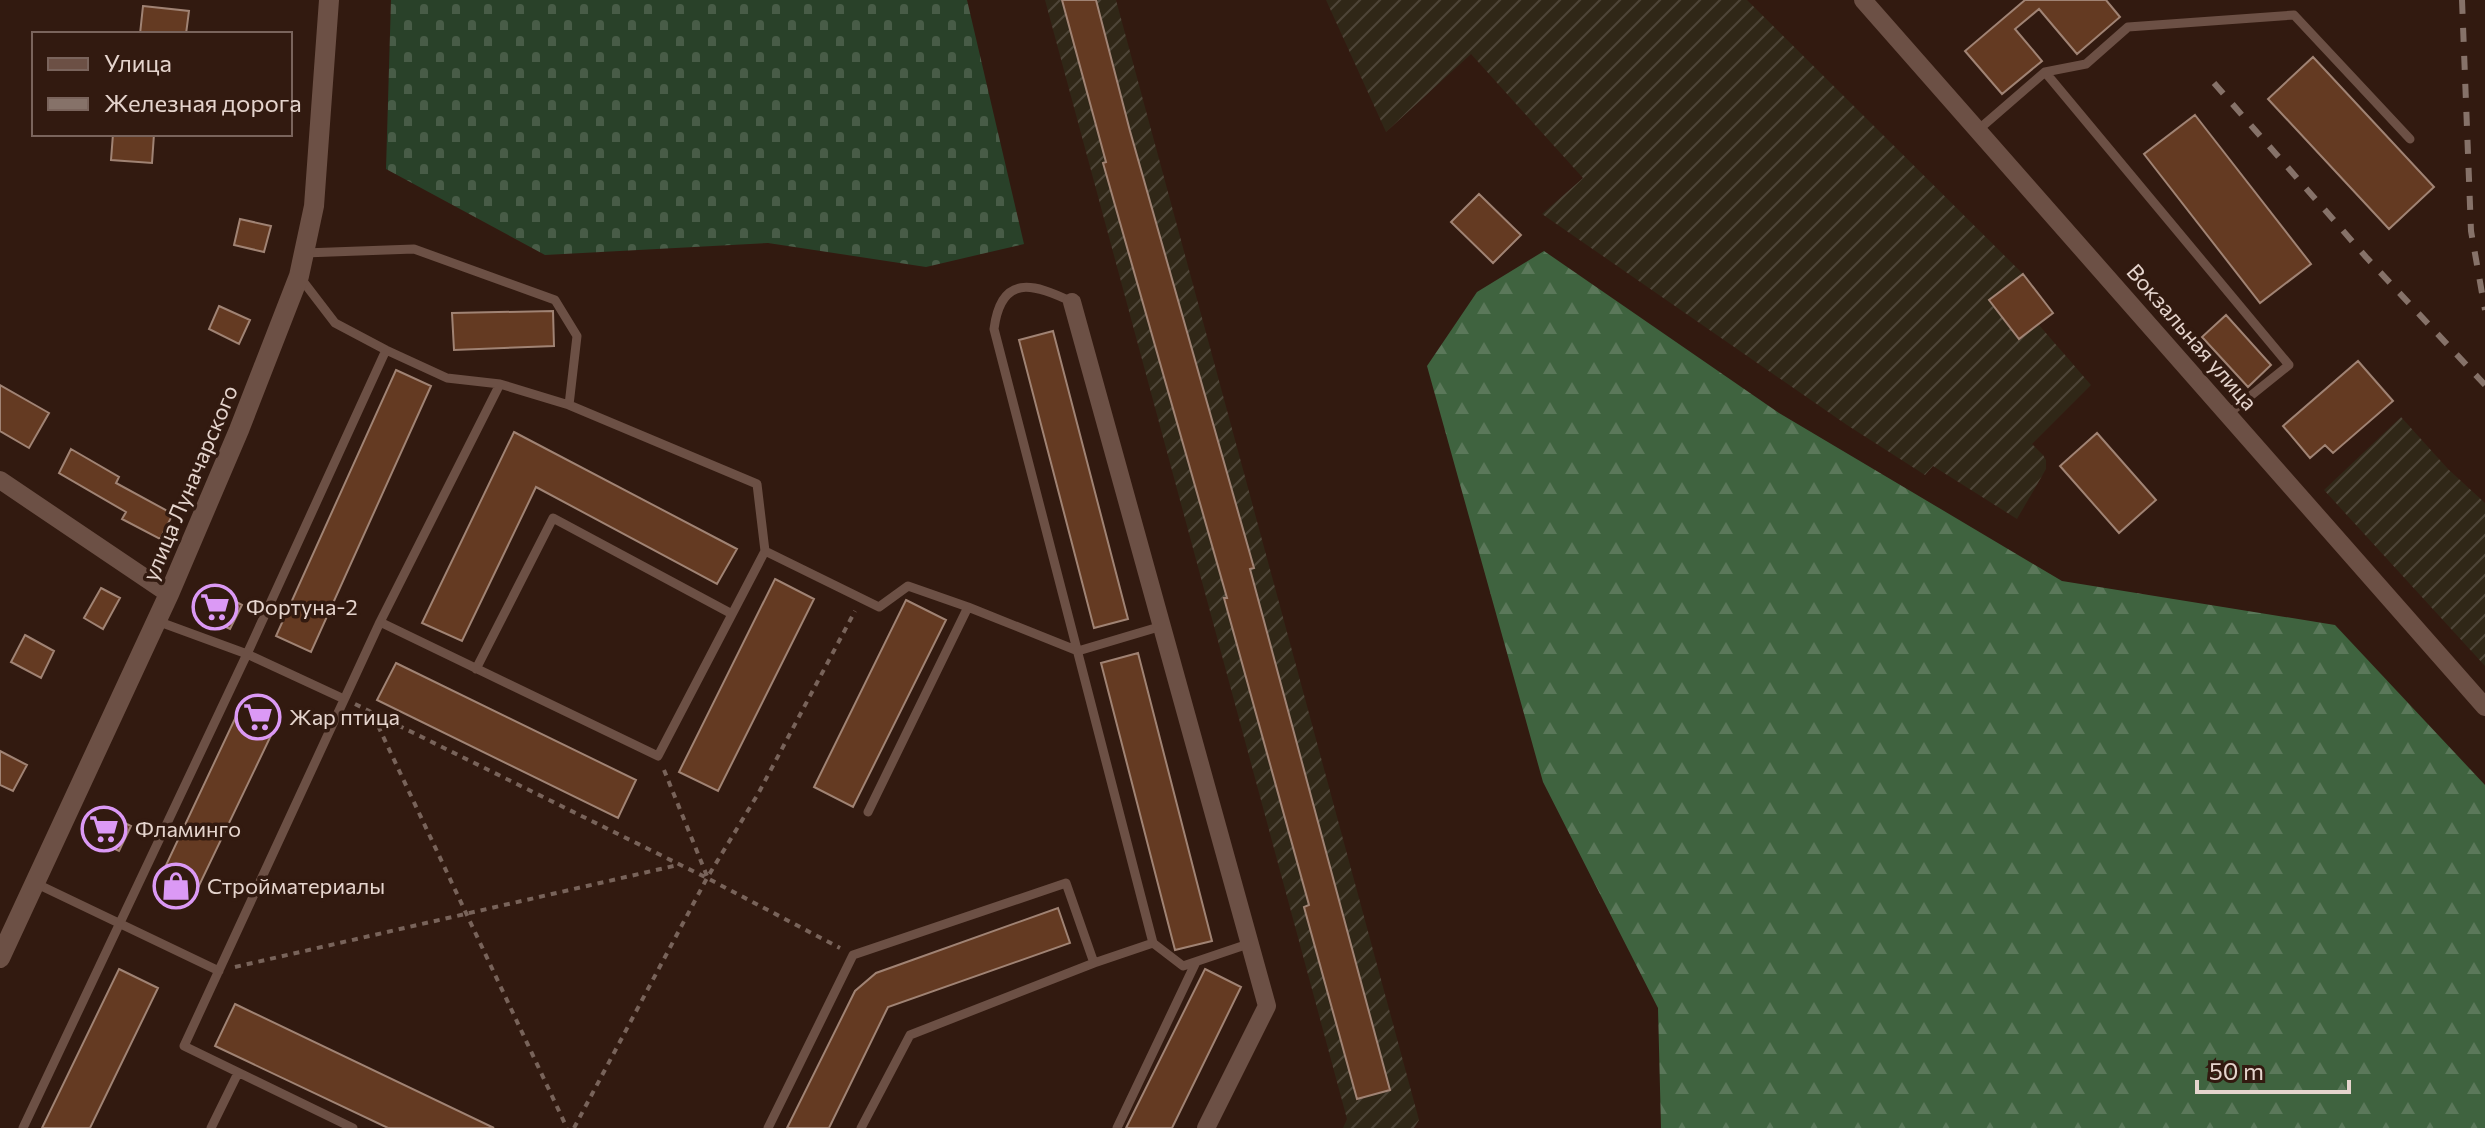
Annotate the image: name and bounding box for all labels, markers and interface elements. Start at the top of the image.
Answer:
legend [32,32,292,136]
text: Улица [104,48,172,77]
text: Железная дорога [104,88,302,117]
street label: Вокзальная улица [2121,258,2263,415]
street label: улица Луначарского [136,381,243,585]
supermarket icon: Фортуна-2 [191,583,239,631]
place label: Фортуна-2 [246,593,358,620]
supermarket icon: Жар птица [234,693,282,741]
place label: Жар птица [289,703,400,730]
supermarket icon: Фламинго [80,805,128,853]
place label: Фламинго [135,815,241,842]
shop icon: Стройматериалы [152,862,200,910]
place label: Стройматериалы [207,872,385,899]
scale bar [2197,1044,2349,1094]
text: 50 m [2209,1056,2264,1085]

